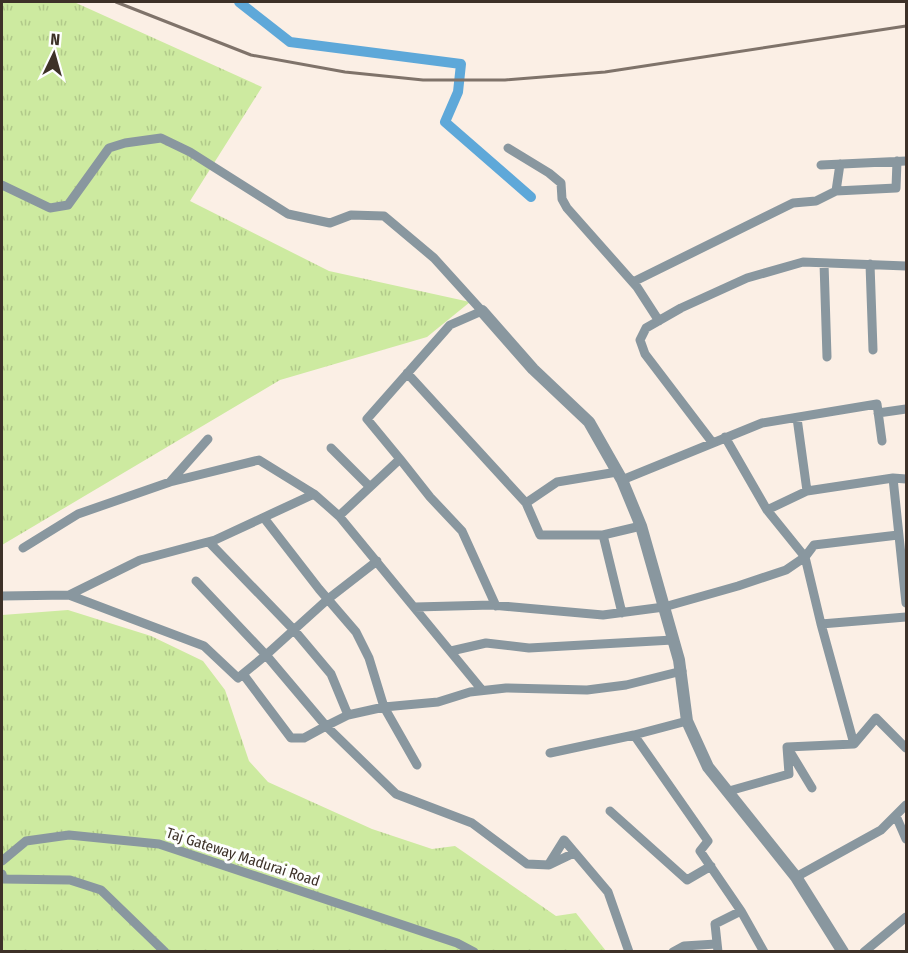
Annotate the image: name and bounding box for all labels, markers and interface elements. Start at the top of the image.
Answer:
north arrow [24,24,84,84]
text: N [50,30,61,49]
street label: Taj Gateway Madurai Road [164,824,322,890]

